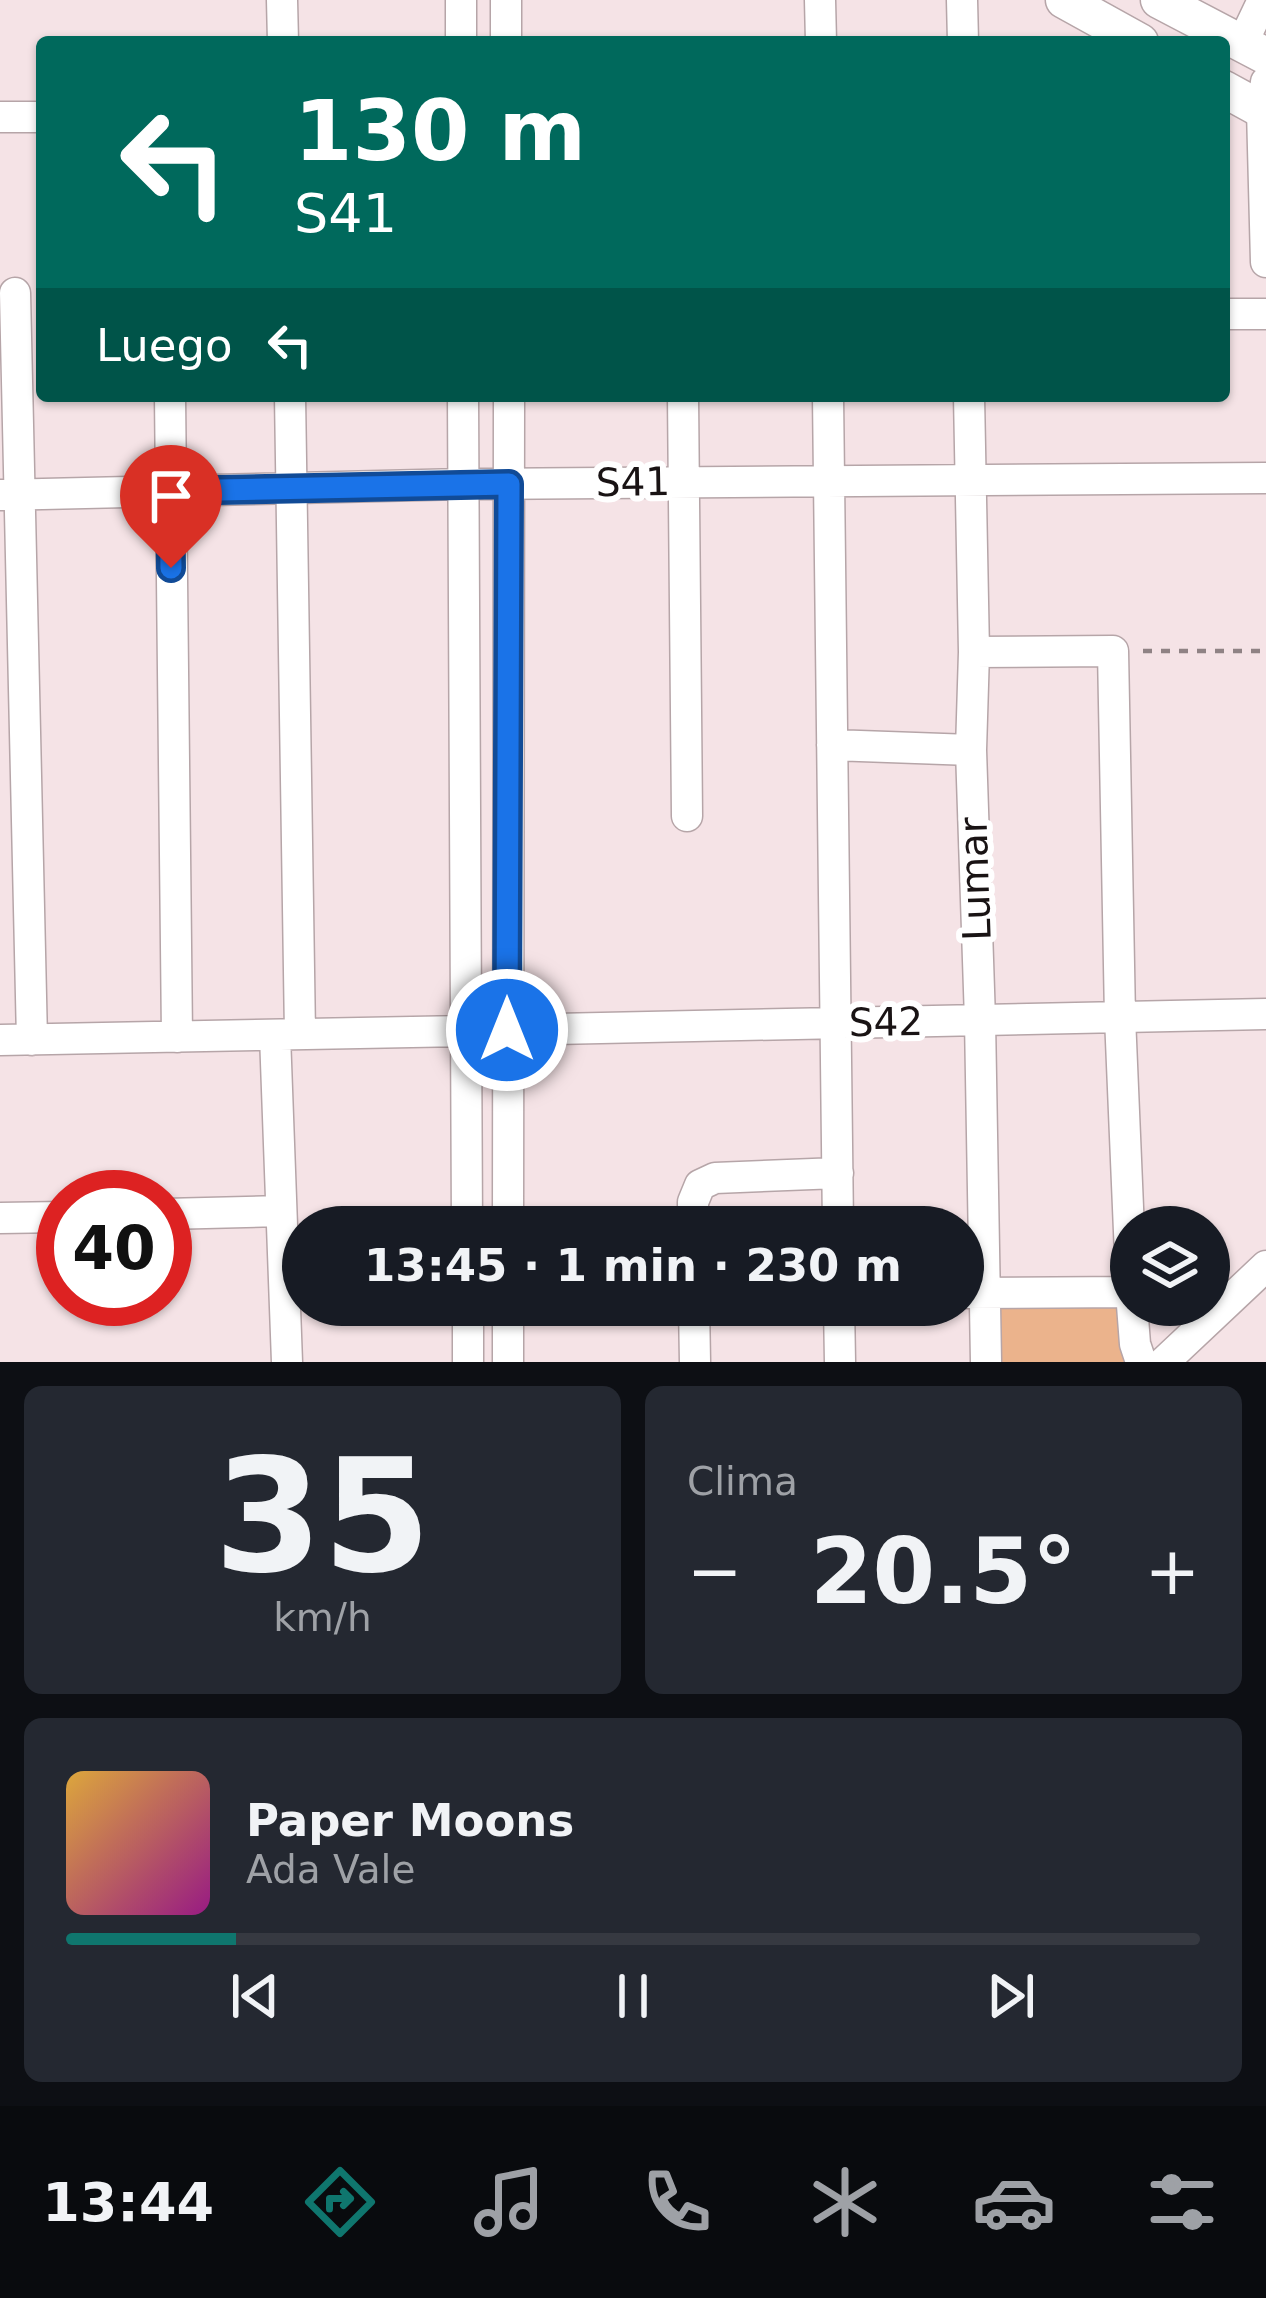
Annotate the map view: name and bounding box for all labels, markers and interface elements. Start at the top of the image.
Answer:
text: 130 m [294,82,586,180]
icon: left [96,84,252,240]
text: S41 [294,182,397,245]
icon: left [257,312,323,378]
text: Luego [96,319,233,372]
pin [120,445,222,568]
street label: S41 [595,459,671,505]
icon: arrive [138,463,204,529]
street label: Lumar [950,815,1000,942]
position arrow [444,967,570,1093]
street label: S42 [848,999,924,1045]
speed limit sign: 40 [36,1170,192,1326]
map controls [1110,1206,1230,1326]
button: layers [1110,1206,1230,1326]
text: 13:45 · 1 min · 230 m [364,1239,902,1292]
text: 35 [214,1426,431,1608]
text: Clima [687,1459,798,1504]
text: 20.5° [810,1519,1077,1624]
text: − [687,1533,742,1610]
text: + [1145,1533,1200,1610]
text: km/h [273,1595,372,1640]
text: Paper Moons [246,1794,574,1847]
text: Ada Vale [246,1847,415,1892]
icon: previous [222,1963,288,2029]
icon: pause [600,1963,666,2029]
icon: next [978,1963,1044,2029]
icon: directions [298,2160,382,2244]
icon: music [467,2160,551,2244]
icon: phone [635,2160,719,2244]
icon: climate [803,2160,887,2244]
icon: car [972,2160,1056,2244]
icon: filters [1140,2160,1224,2244]
text: 13:44 [42,2171,214,2234]

